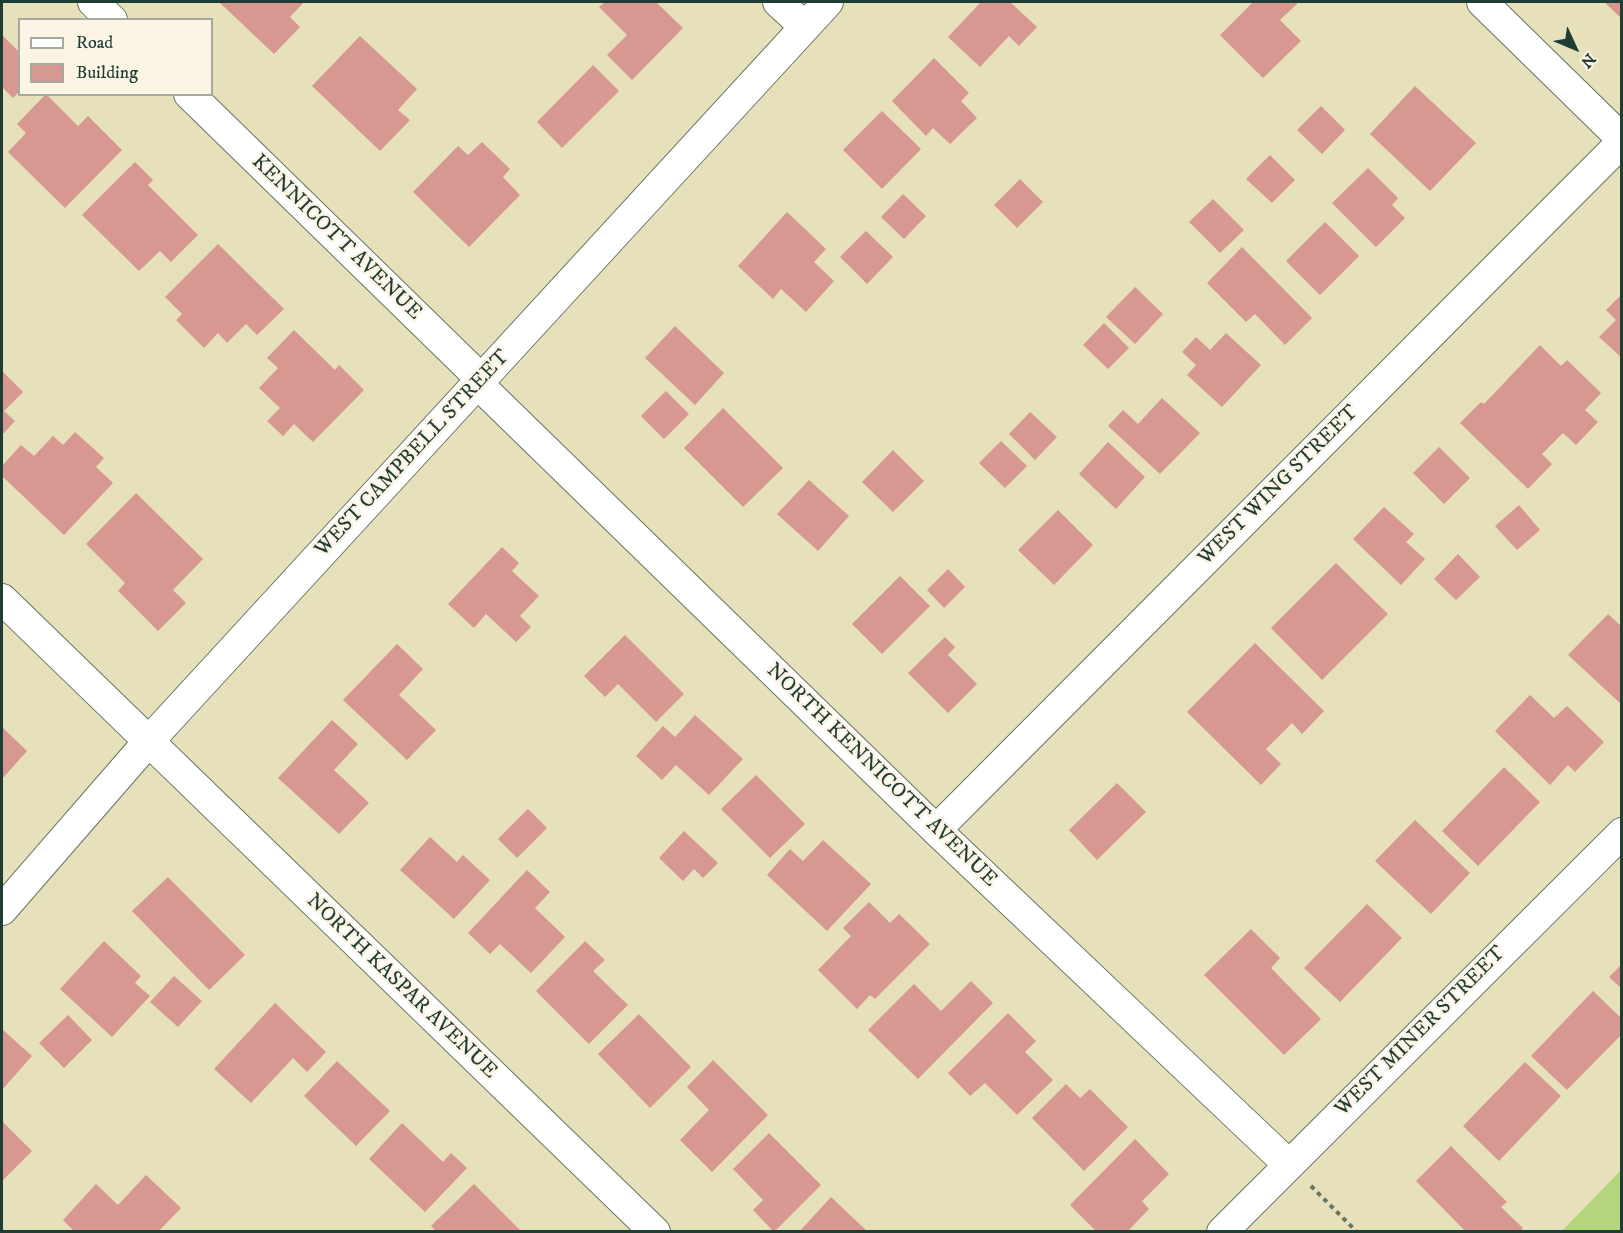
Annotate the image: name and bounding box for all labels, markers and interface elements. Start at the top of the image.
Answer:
legend [18,18,213,96]
north arrow [1545,18,1605,78]
text: Road [76,32,113,54]
text: N [1576,49,1600,72]
text: Building [76,62,138,84]
street label: KENNICOTT AVENUE [245,150,427,326]
street label: WEST CAMPBELL STREET [310,345,516,563]
street label: WEST WING STREET [1194,401,1364,571]
street label: NORTH KENNICOTT AVENUE [760,659,1002,893]
street label: NORTH KASPAR AVENUE [300,889,502,1085]
street label: WEST MINER STREET [1331,942,1511,1122]

